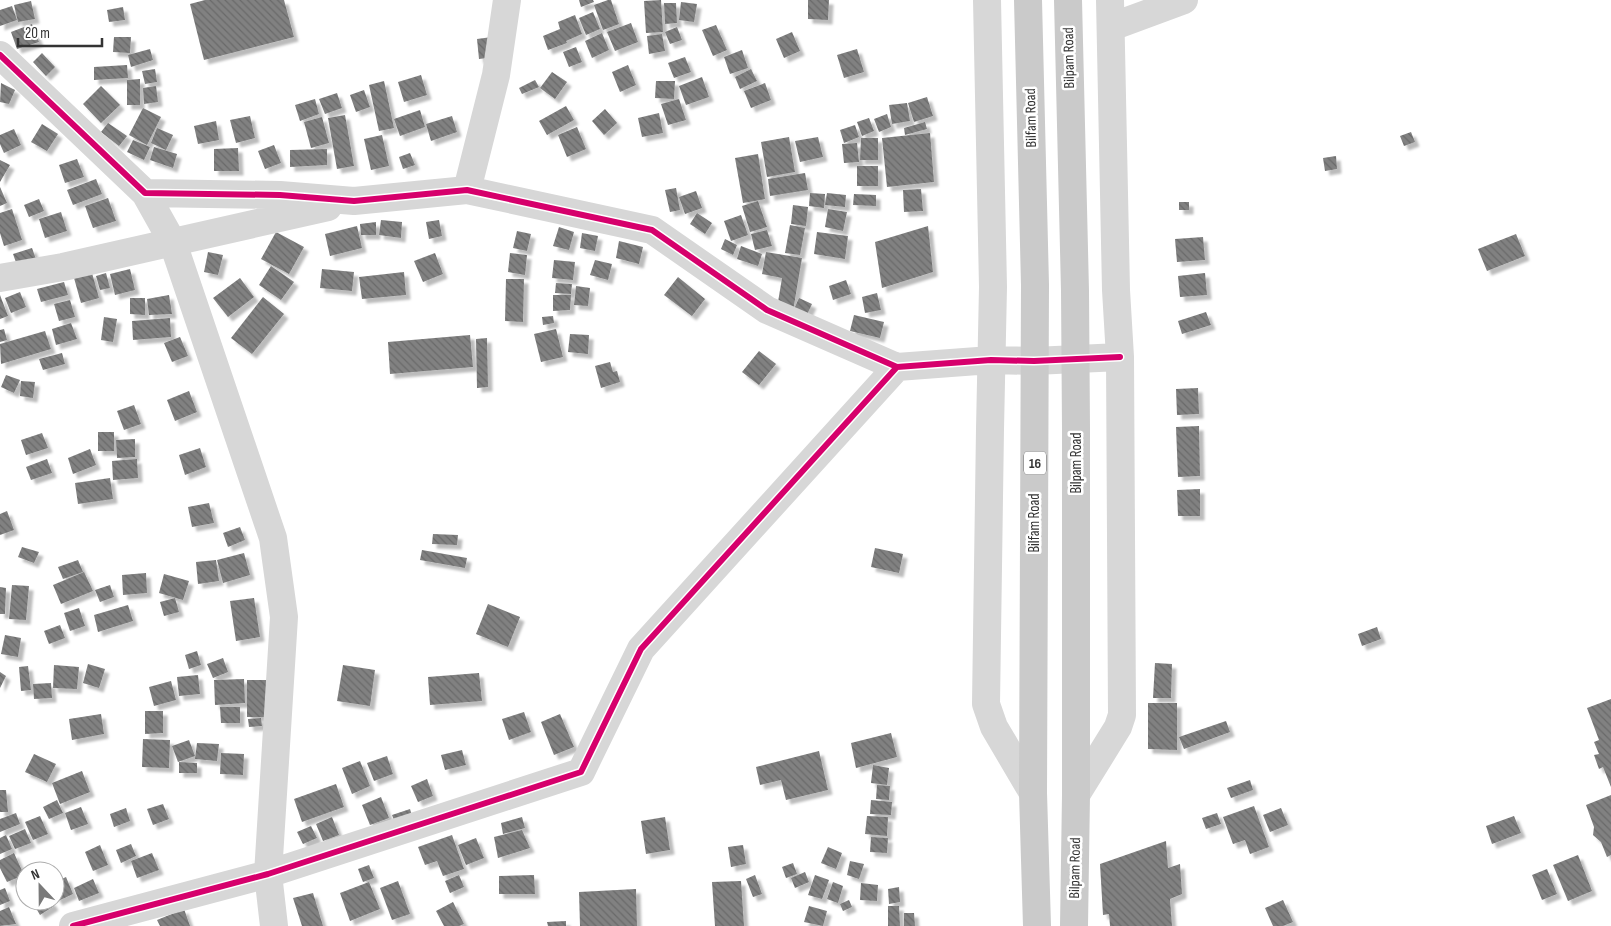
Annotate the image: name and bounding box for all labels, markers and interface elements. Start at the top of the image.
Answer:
scale bar [18,15,101,47]
text: 20 m [25,24,50,43]
street label: Bilpam Road [1059,27,1079,89]
street label: Bilfam Road [1021,88,1041,148]
street label: Bilpam Road [1067,432,1086,494]
road number: 16 [1024,452,1046,474]
street label: Bilfam Road [1025,493,1044,553]
street label: Bilpam Road [1065,837,1085,899]
north arrow [15,861,65,911]
text: N [29,865,42,884]

